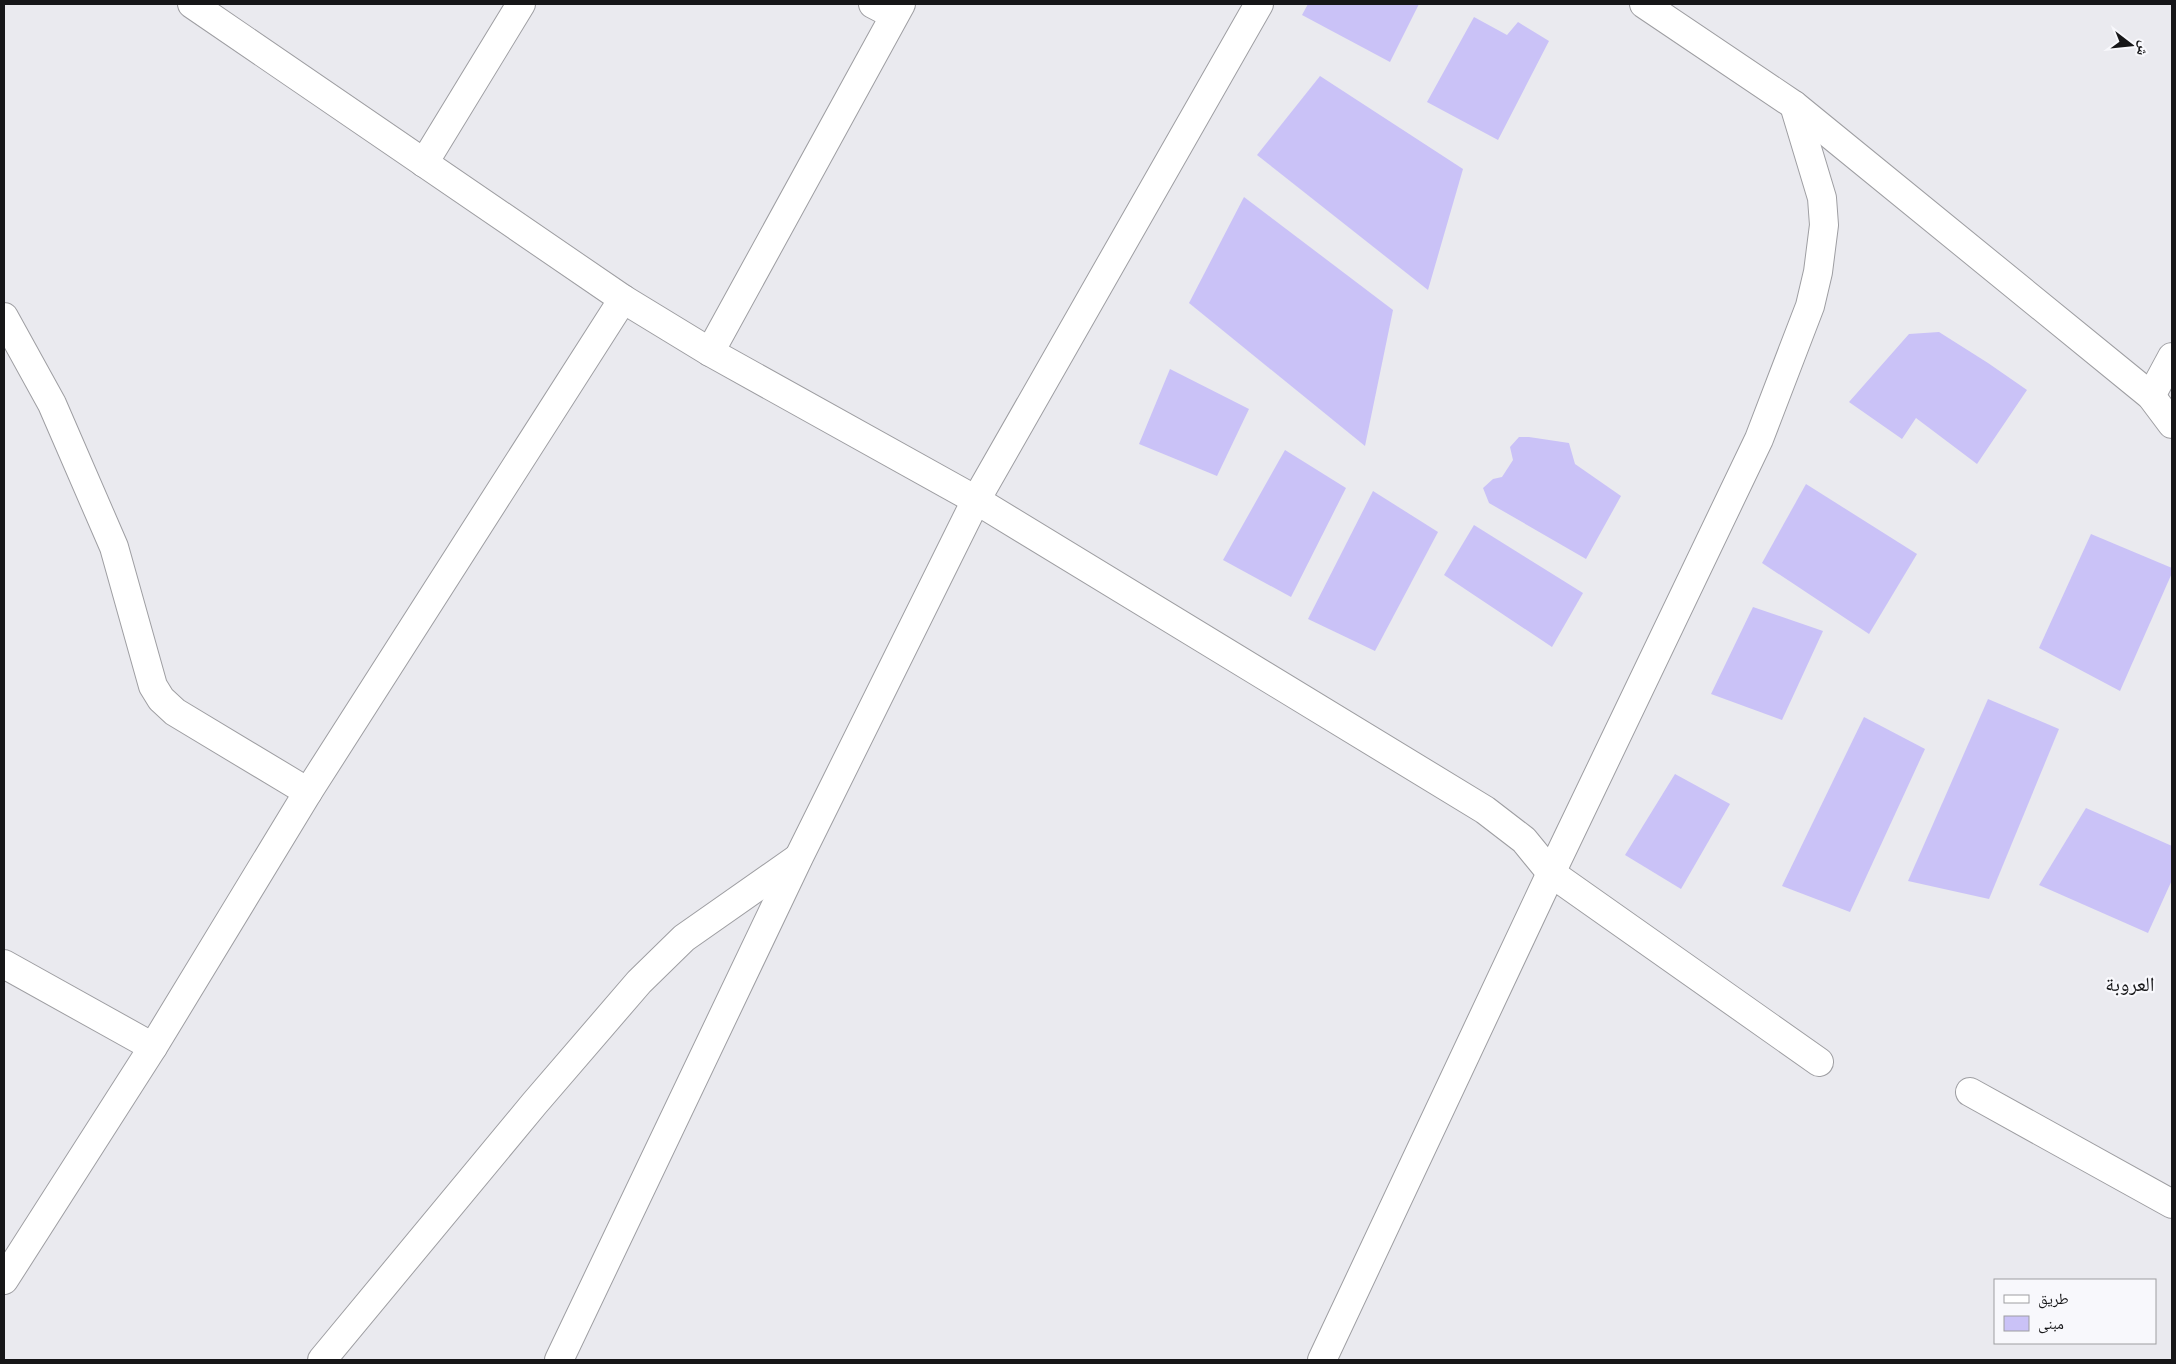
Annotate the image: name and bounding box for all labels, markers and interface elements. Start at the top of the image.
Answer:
north arrow [2106,20,2156,70]
text: ش [2131,38,2155,59]
district label: العروبة [2105,970,2155,1000]
legend [1994,1279,2156,1344]
text: طريق [2038,1288,2069,1311]
text: مبنى [2038,1313,2064,1336]

